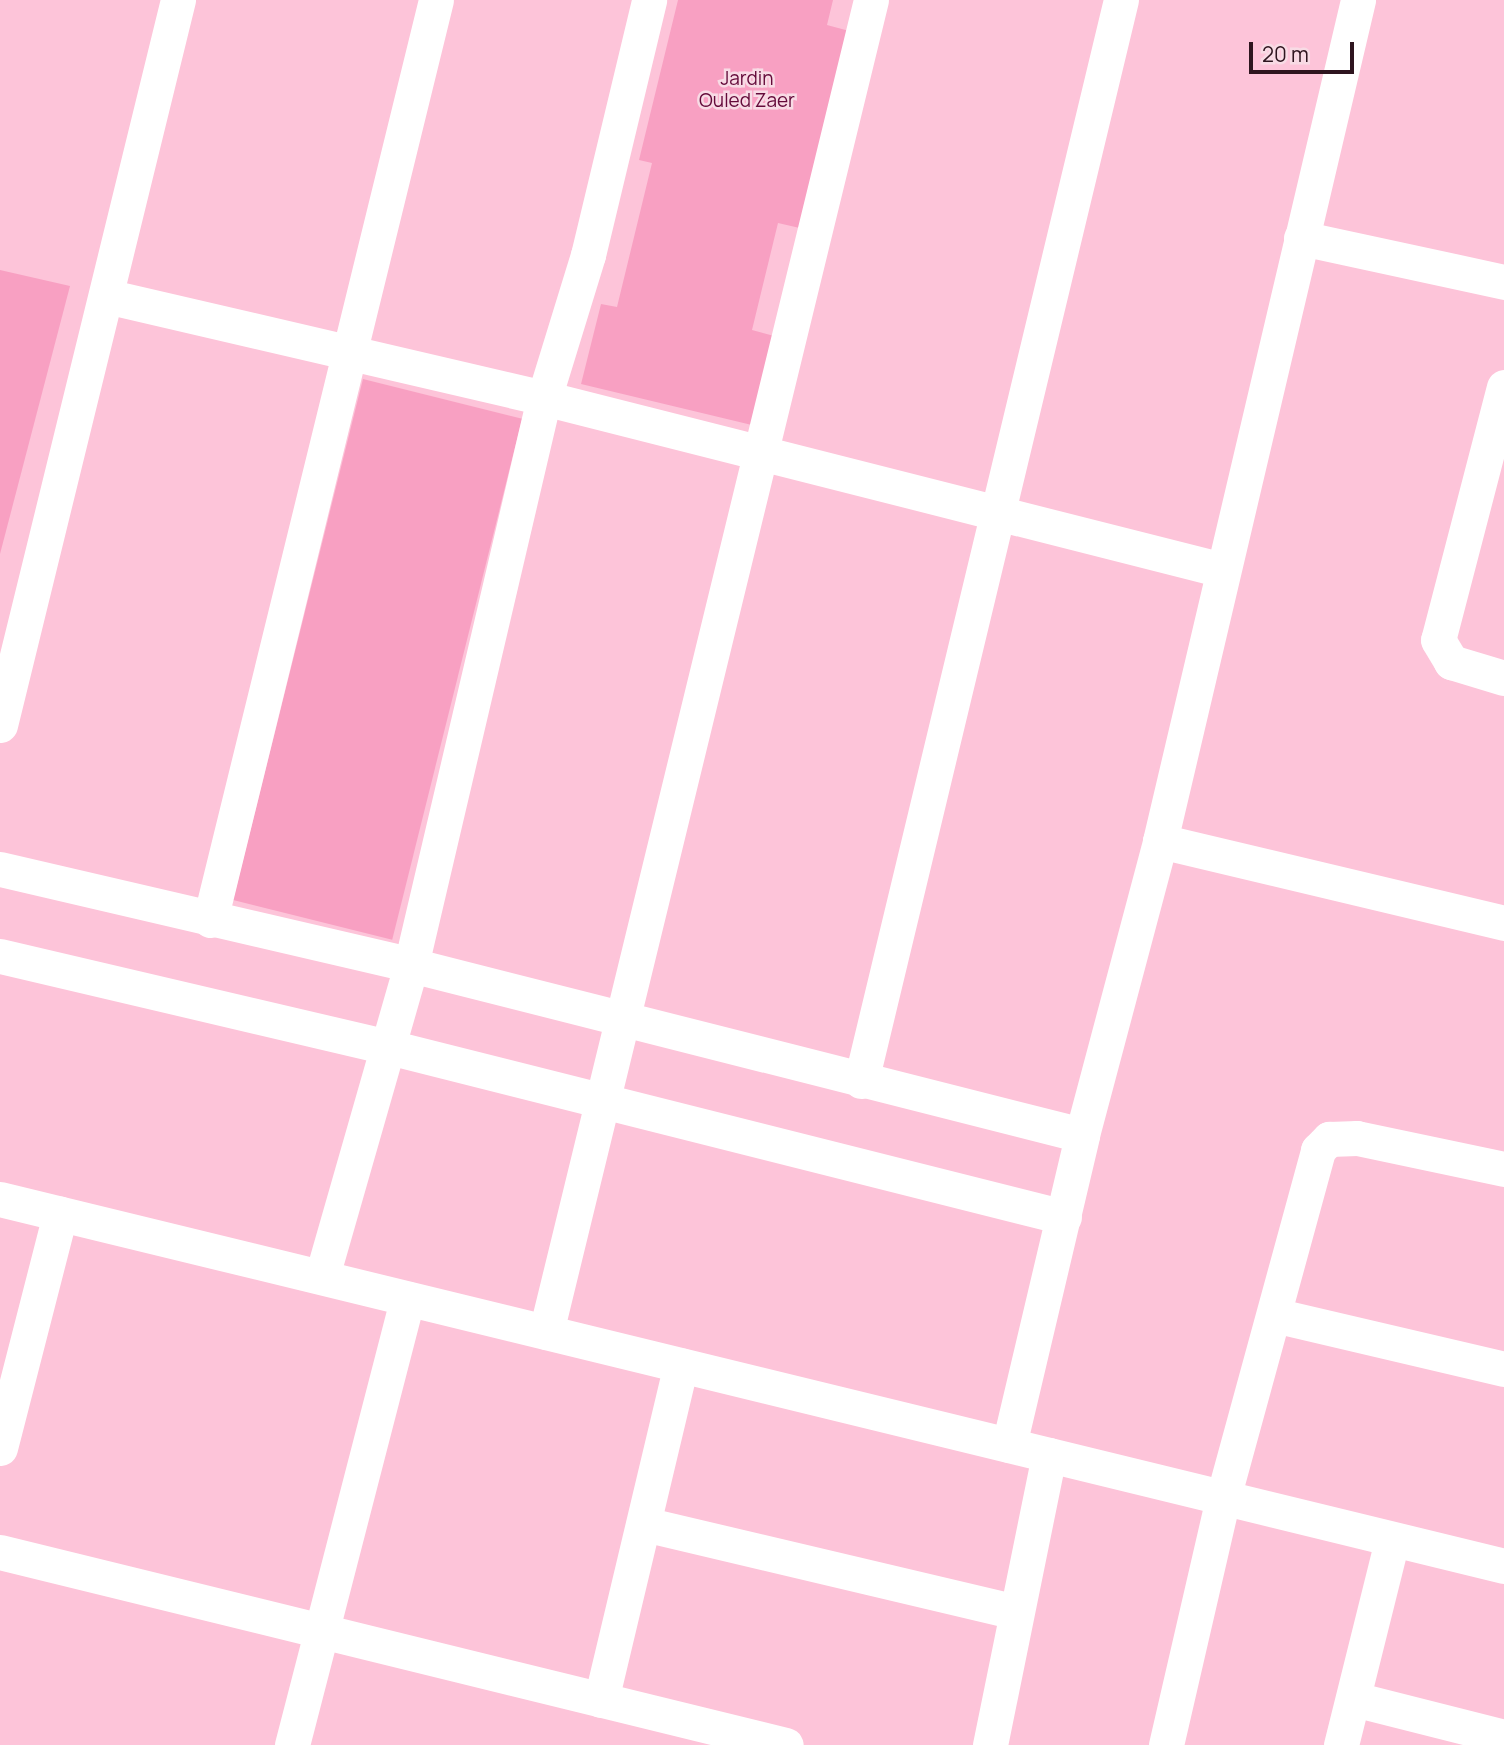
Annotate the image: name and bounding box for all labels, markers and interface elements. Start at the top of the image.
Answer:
scale bar [1252,28,1357,72]
text: 20 m [1262,40,1309,68]
park label: Jardin Ouled Zaer [699,68,795,112]

